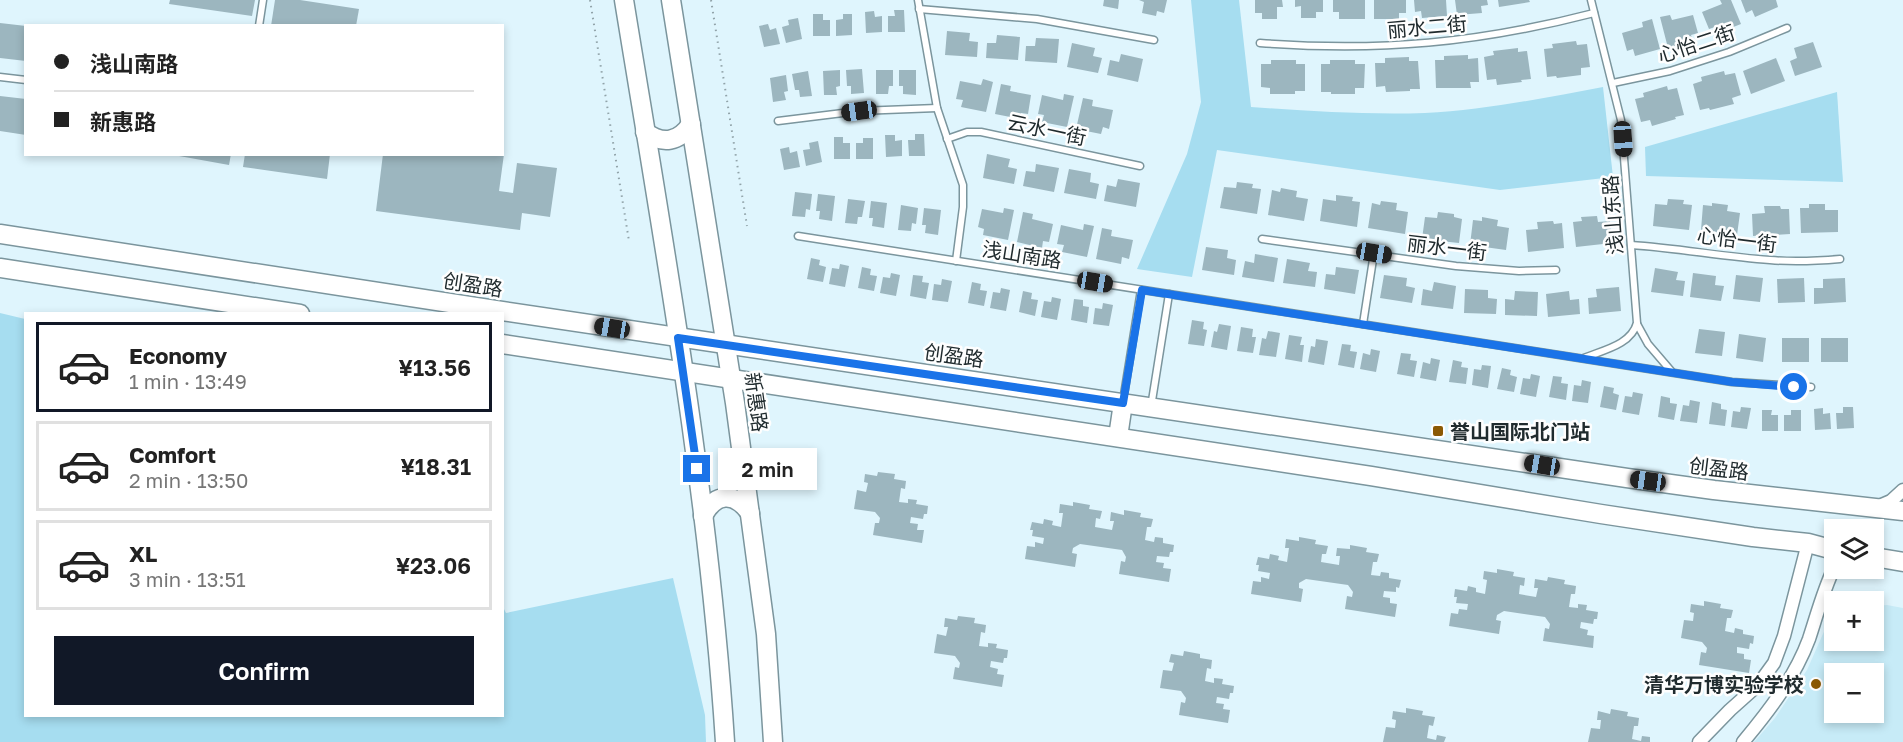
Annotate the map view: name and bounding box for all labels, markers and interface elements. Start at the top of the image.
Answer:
street label: 丽水二街 [1386,11,1468,41]
street label: 心怡二街 [1654,19,1738,67]
text: 浅山南路 [90,50,178,77]
car [840,100,878,122]
text: 新惠路 [90,108,156,135]
street label: 云水一街 [1005,109,1089,149]
car [1613,120,1633,158]
street label: 浅山东路 [1597,174,1627,256]
street label: 心怡一街 [1696,222,1778,256]
street label: 丽水一街 [1406,230,1488,264]
street label: 浅山南路 [981,236,1063,272]
car [1355,241,1393,265]
street label: 创盈路 [441,267,505,301]
car [1076,270,1114,294]
car [593,316,631,340]
street label: 创盈路 [923,339,985,371]
icon: car [57,340,111,394]
text: Economy [129,342,227,369]
text: ¥13.56 [399,354,471,381]
text: 1 min · 13:49 [129,369,247,393]
street label: 新惠路 [741,371,773,433]
route start [1780,373,1807,400]
place label: 誉山国际北门站 [1450,419,1590,443]
marker: 誉山国际北门站 [1431,424,1445,438]
icon: car [57,439,111,493]
text: Comfort [129,441,216,468]
callout: 2 min [718,448,817,490]
street label: 创盈路 [1688,452,1750,484]
text: ¥18.31 [401,453,471,480]
car [1523,453,1561,477]
route end [683,455,710,482]
text: 2 min [742,457,794,481]
text: 2 min · 13:50 [129,468,248,492]
car [1629,470,1667,492]
map controls [1824,519,1884,723]
button: layers [1824,519,1884,579]
icon: car [57,538,111,592]
text: XL [129,540,157,567]
text: ¥23.06 [396,552,471,579]
text: 3 min · 13:51 [129,567,246,591]
button: + [1824,591,1884,651]
button: Confirm [54,636,474,705]
button: − [1824,663,1884,723]
place label: 清华万博实验学校 [1644,672,1804,696]
marker: 清华万博实验学校 [1809,677,1823,691]

